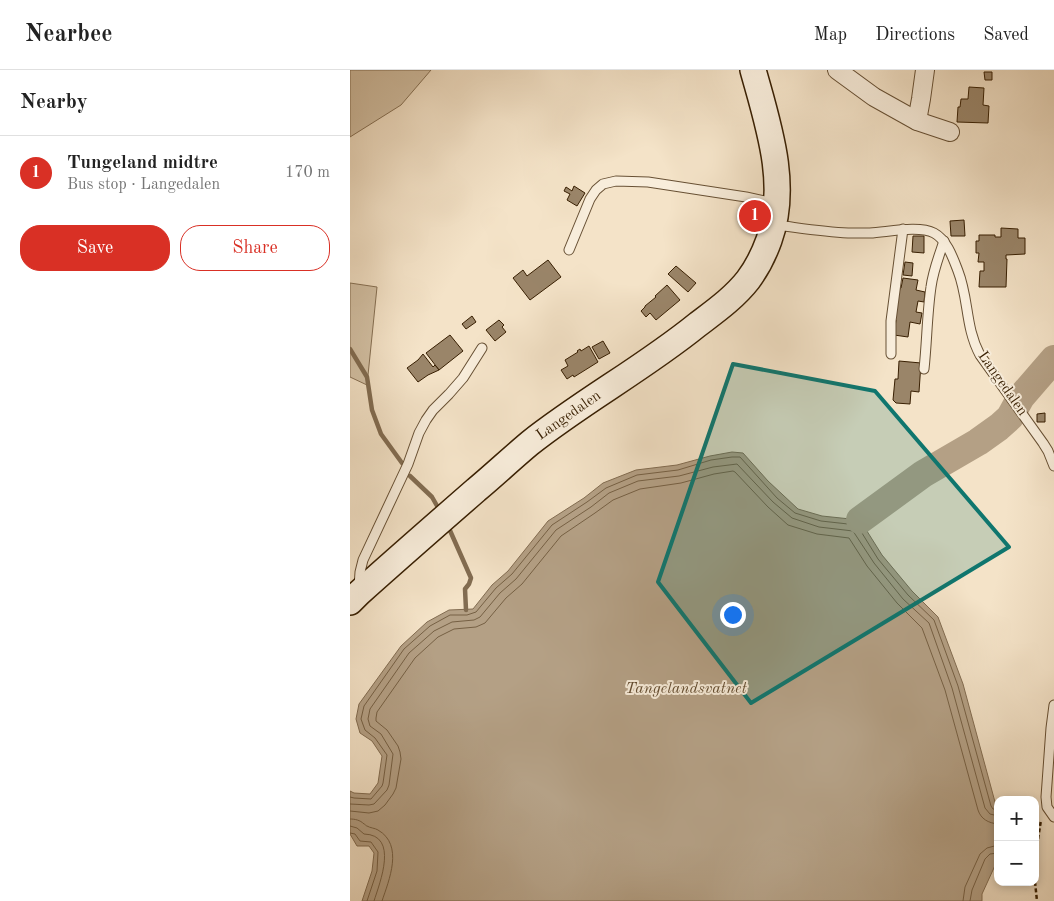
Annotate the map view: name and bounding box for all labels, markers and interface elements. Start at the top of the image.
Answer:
text: Nearbee [25,23,113,47]
text: Map [814,26,847,44]
text: Directions [875,26,955,44]
text: Saved [983,26,1029,44]
text: Nearby [20,92,88,113]
text: Tungeland midtre [67,154,218,173]
text: 1 [31,165,41,181]
text: 170 m [285,165,330,181]
text: Bus stop · Langedalen [67,177,220,193]
pin: 1 [739,197,771,235]
button: Save [20,225,170,271]
button: Share [180,225,330,271]
street label: Langedalen [974,349,1030,419]
street label: Langedalen [534,388,604,444]
your location [720,602,746,628]
water label: Tangelandsvatnet [625,681,748,697]
map controls [994,796,1039,886]
button: + [994,796,1039,841]
button: − [994,841,1039,886]

